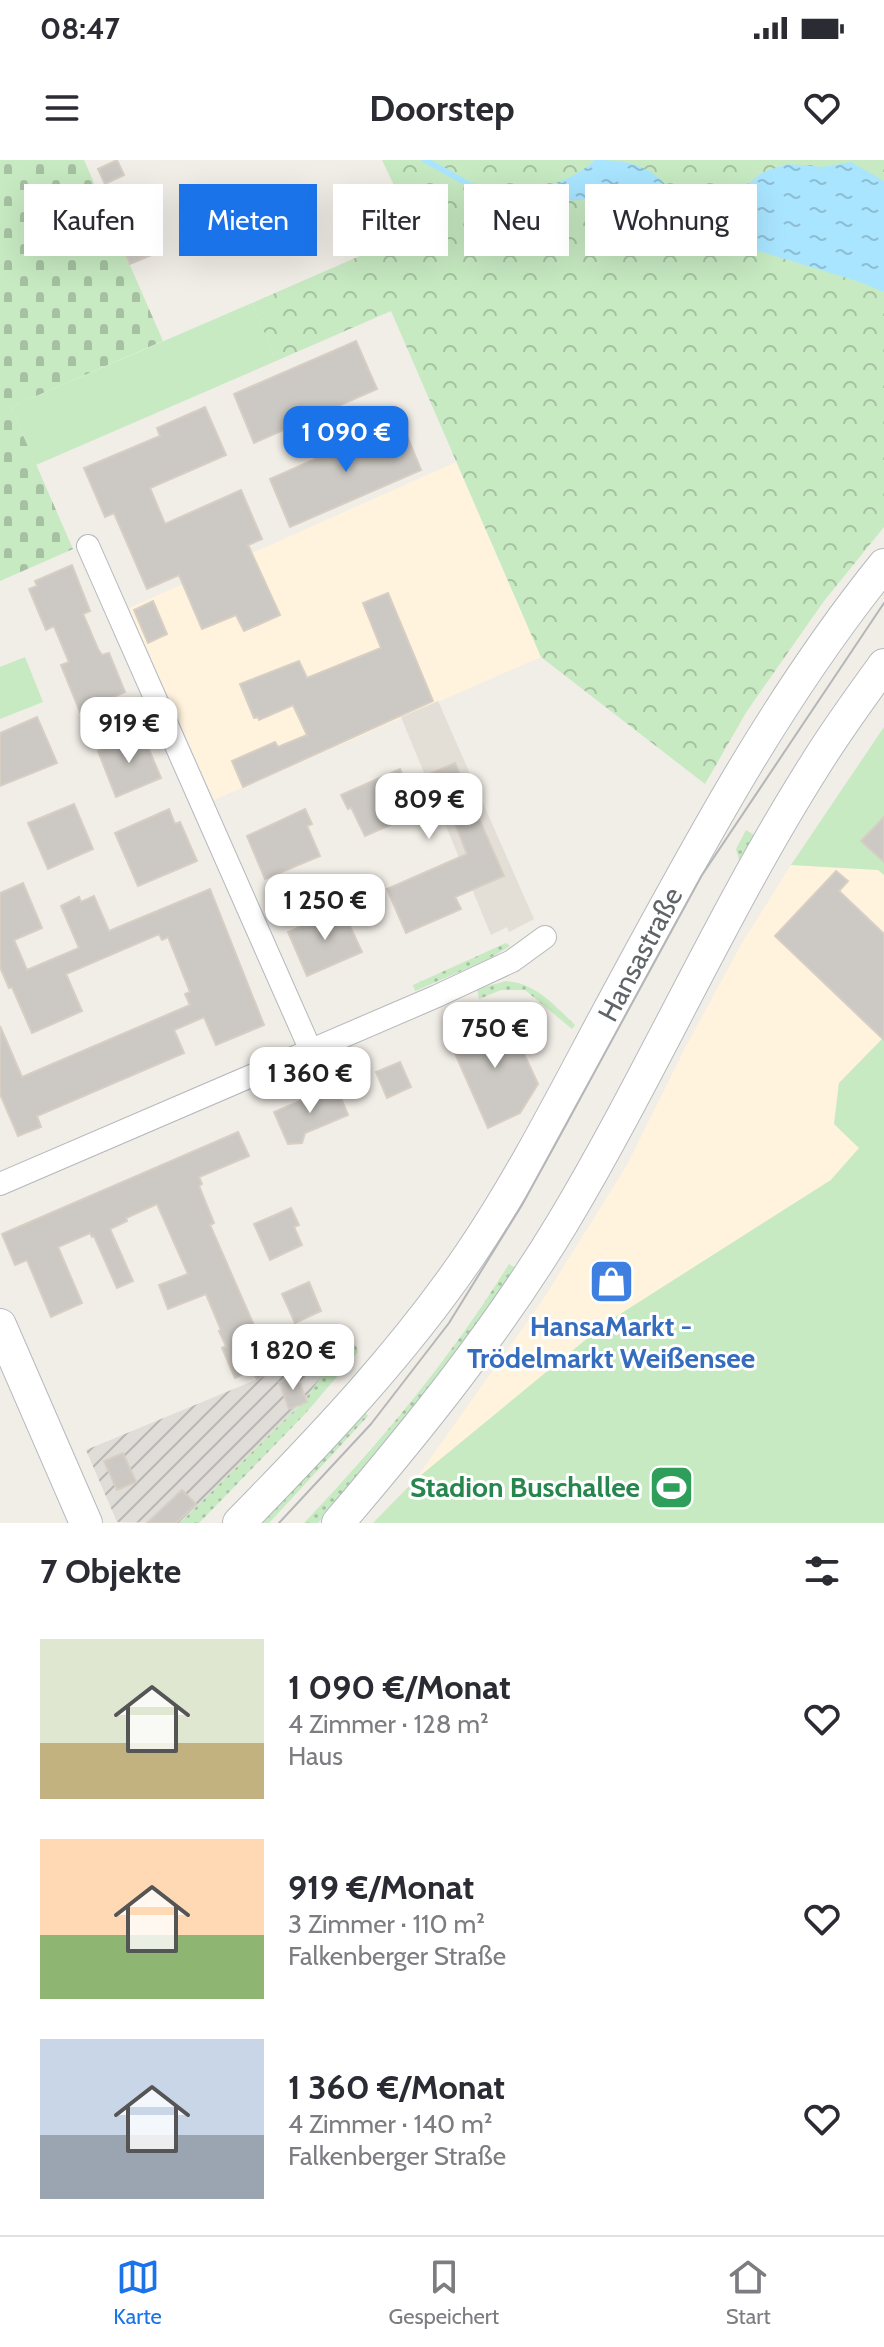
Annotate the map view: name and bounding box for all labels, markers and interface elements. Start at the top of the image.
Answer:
text: 08:47 [40,10,120,47]
icon: menu [40,86,84,130]
text: Doorstep [369,86,515,130]
icon: heart [800,86,844,130]
chip: Kaufen [24,184,163,256]
chip: Mieten [179,184,317,256]
chip: Filter [333,184,448,256]
chip: Neu [464,184,569,256]
chip: Wohnung [585,184,757,256]
pin: 1 090 € [272,406,420,474]
text: 1 090 € [301,416,391,448]
pin: 919 € [73,697,185,765]
text: 919 € [98,707,160,739]
pin: 809 € [373,773,485,841]
text: 809 € [393,783,465,815]
pin: 1 250 € [251,874,399,942]
street label: Hansastraße [590,881,690,1027]
text: 1 250 € [283,884,367,916]
pin: 750 € [439,1002,551,1070]
text: 750 € [461,1012,529,1044]
pin: 1 360 € [236,1047,384,1115]
text: 1 360 € [268,1057,352,1089]
shop icon: HansaMarkt - Trödelmarkt Weißensee [587,1258,635,1306]
place label: HansaMarkt - Trödelmarkt Weißensee [467,1309,755,1375]
pin: 1 820 € [219,1324,367,1392]
text: 1 820 € [250,1334,336,1366]
sports icon: Stadion Buschallee [647,1463,695,1511]
place label: Stadion Buschallee [410,1470,640,1504]
icon: filters [800,1549,844,1593]
text: 7 Objekte [40,1550,181,1592]
text: 1 090 €/Monat [288,1666,511,1708]
icon: home [104,1671,200,1767]
icon: heart [800,1697,844,1741]
text: 4 Zimmer · 128 m² [288,1708,489,1740]
text: Haus [288,1740,343,1772]
text: 919 €/Monat [288,1866,474,1908]
icon: home [104,1871,200,1967]
icon: heart [800,1897,844,1941]
text: 3 Zimmer · 110 m² [288,1908,485,1940]
text: Falkenberger Straße [288,1940,506,1972]
text: 1 360 €/Monat [288,2066,505,2108]
icon: home [104,2071,200,2167]
icon: heart [800,2097,844,2141]
text: 4 Zimmer · 140 m² [288,2108,492,2140]
text: Falkenberger Straße [288,2140,506,2172]
tab: Karte [113,2255,162,2330]
tab: Gespeichert [388,2255,499,2330]
tab: Start [726,2255,771,2330]

